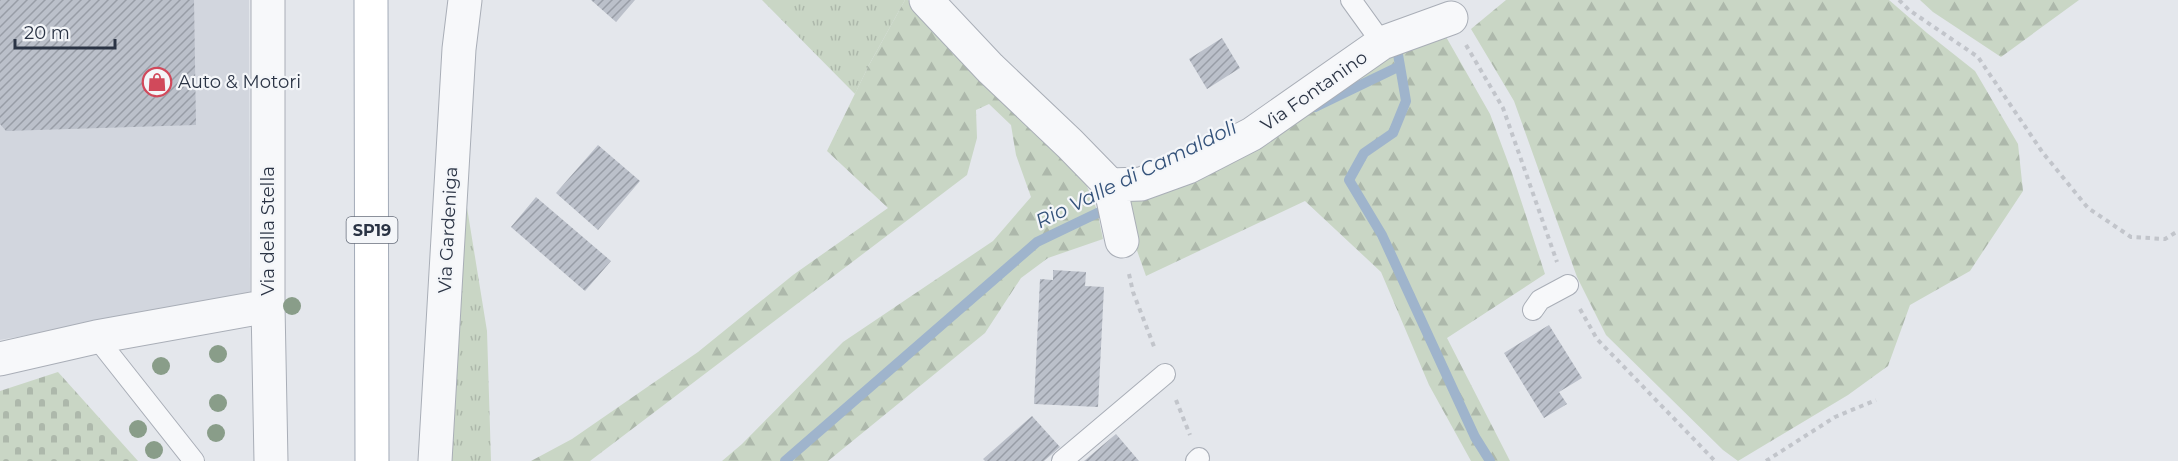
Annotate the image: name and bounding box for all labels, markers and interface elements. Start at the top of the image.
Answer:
scale bar [15,12,116,50]
text: 20 m [24,22,70,44]
street label: Via Fontanino [1256,46,1372,136]
shop icon: Auto & Motori [141,66,173,98]
place label: Auto & Motori [178,71,301,93]
water label: Rio Valle di Camaldoli [1032,115,1241,233]
street label: Via della Stella [257,166,279,296]
street label: Via Gardeniga [434,166,462,294]
road number: SP19 [346,217,398,243]

